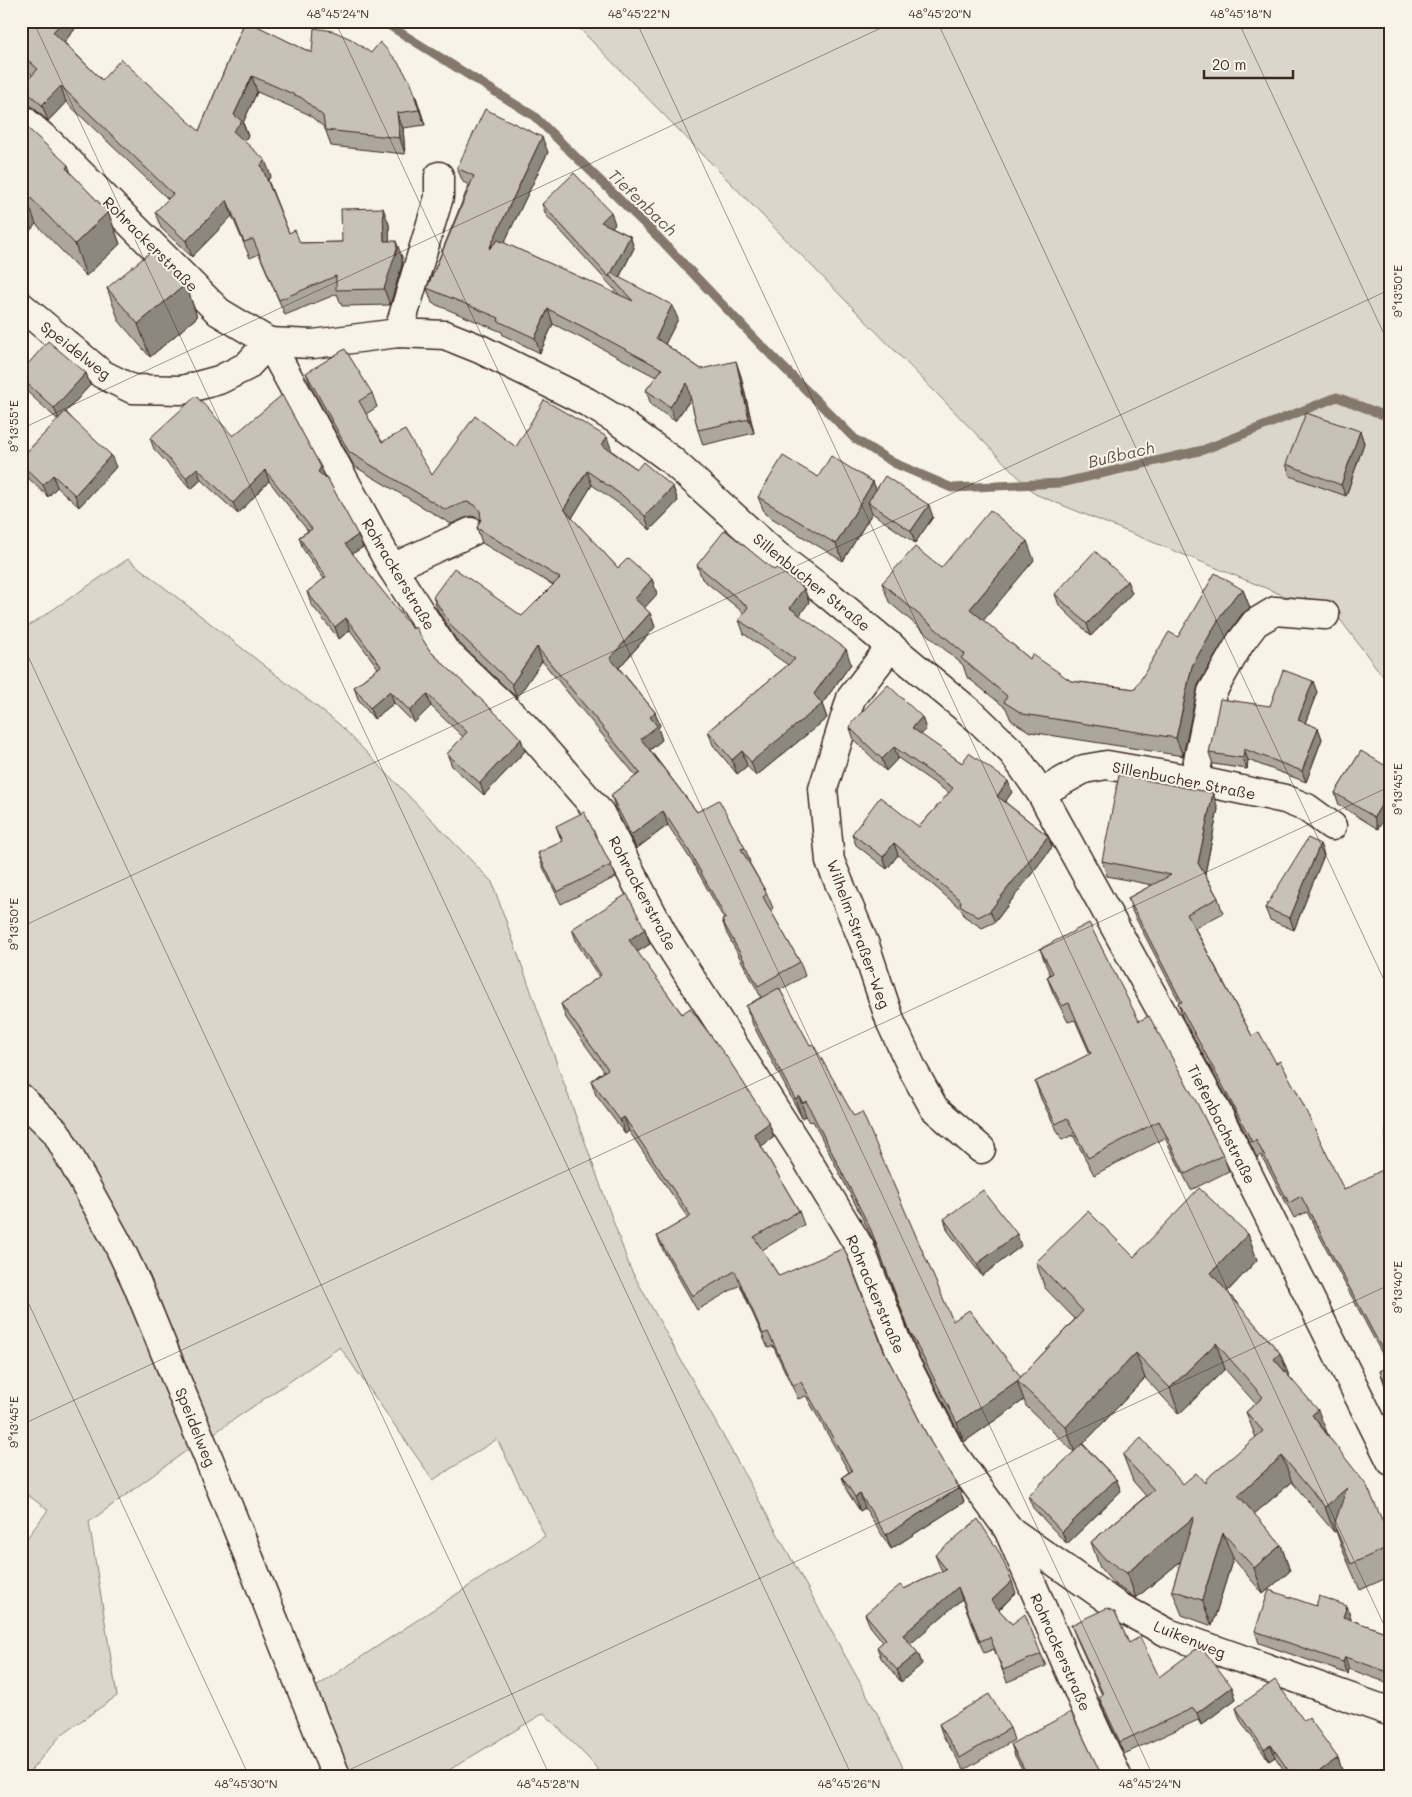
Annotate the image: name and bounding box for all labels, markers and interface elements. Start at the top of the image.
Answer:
text: 48°45'24"N [307,5,369,21]
text: 48°45'22"N [608,5,670,21]
text: 48°45'20"N [909,5,971,21]
text: 48°45'18"N [1210,5,1272,21]
scale bar [1204,48,1293,80]
text: 20 m [1212,54,1246,74]
water label: Tiefenbach [604,164,682,240]
street label: Rohrackerstraße [99,192,203,296]
text: 9°13'50"E [1389,265,1405,317]
street label: Speidelweg [37,316,115,384]
text: 9°13'55"E [5,400,21,452]
water label: Bußbach [1086,436,1156,472]
street label: Rohrackerstraße [358,514,440,634]
street label: Sillenbucher Straße [749,528,875,636]
street label: Sillenbucher Straße [1111,756,1257,804]
text: 9°13'45"E [1389,763,1405,815]
street label: Rohrackerstraße [604,832,682,954]
street label: Wilhelm-Straßer-Weg [823,857,895,1011]
text: 9°13'50"E [5,898,21,950]
street label: Tiefenbachstraße [1183,1061,1261,1187]
street label: Rohrackerstraße [842,1232,910,1356]
text: 9°13'40"E [1389,1261,1405,1313]
street label: Speidelweg [171,1384,221,1470]
text: 9°13'45"E [5,1396,21,1448]
street label: Rohrackerstraße [1026,1590,1096,1714]
street label: Luikenweg [1151,1616,1229,1663]
text: 48°45'30"N [214,1775,278,1791]
text: 48°45'28"N [517,1775,579,1791]
text: 48°45'26"N [818,1775,880,1791]
text: 48°45'24"N [1119,1775,1181,1791]

